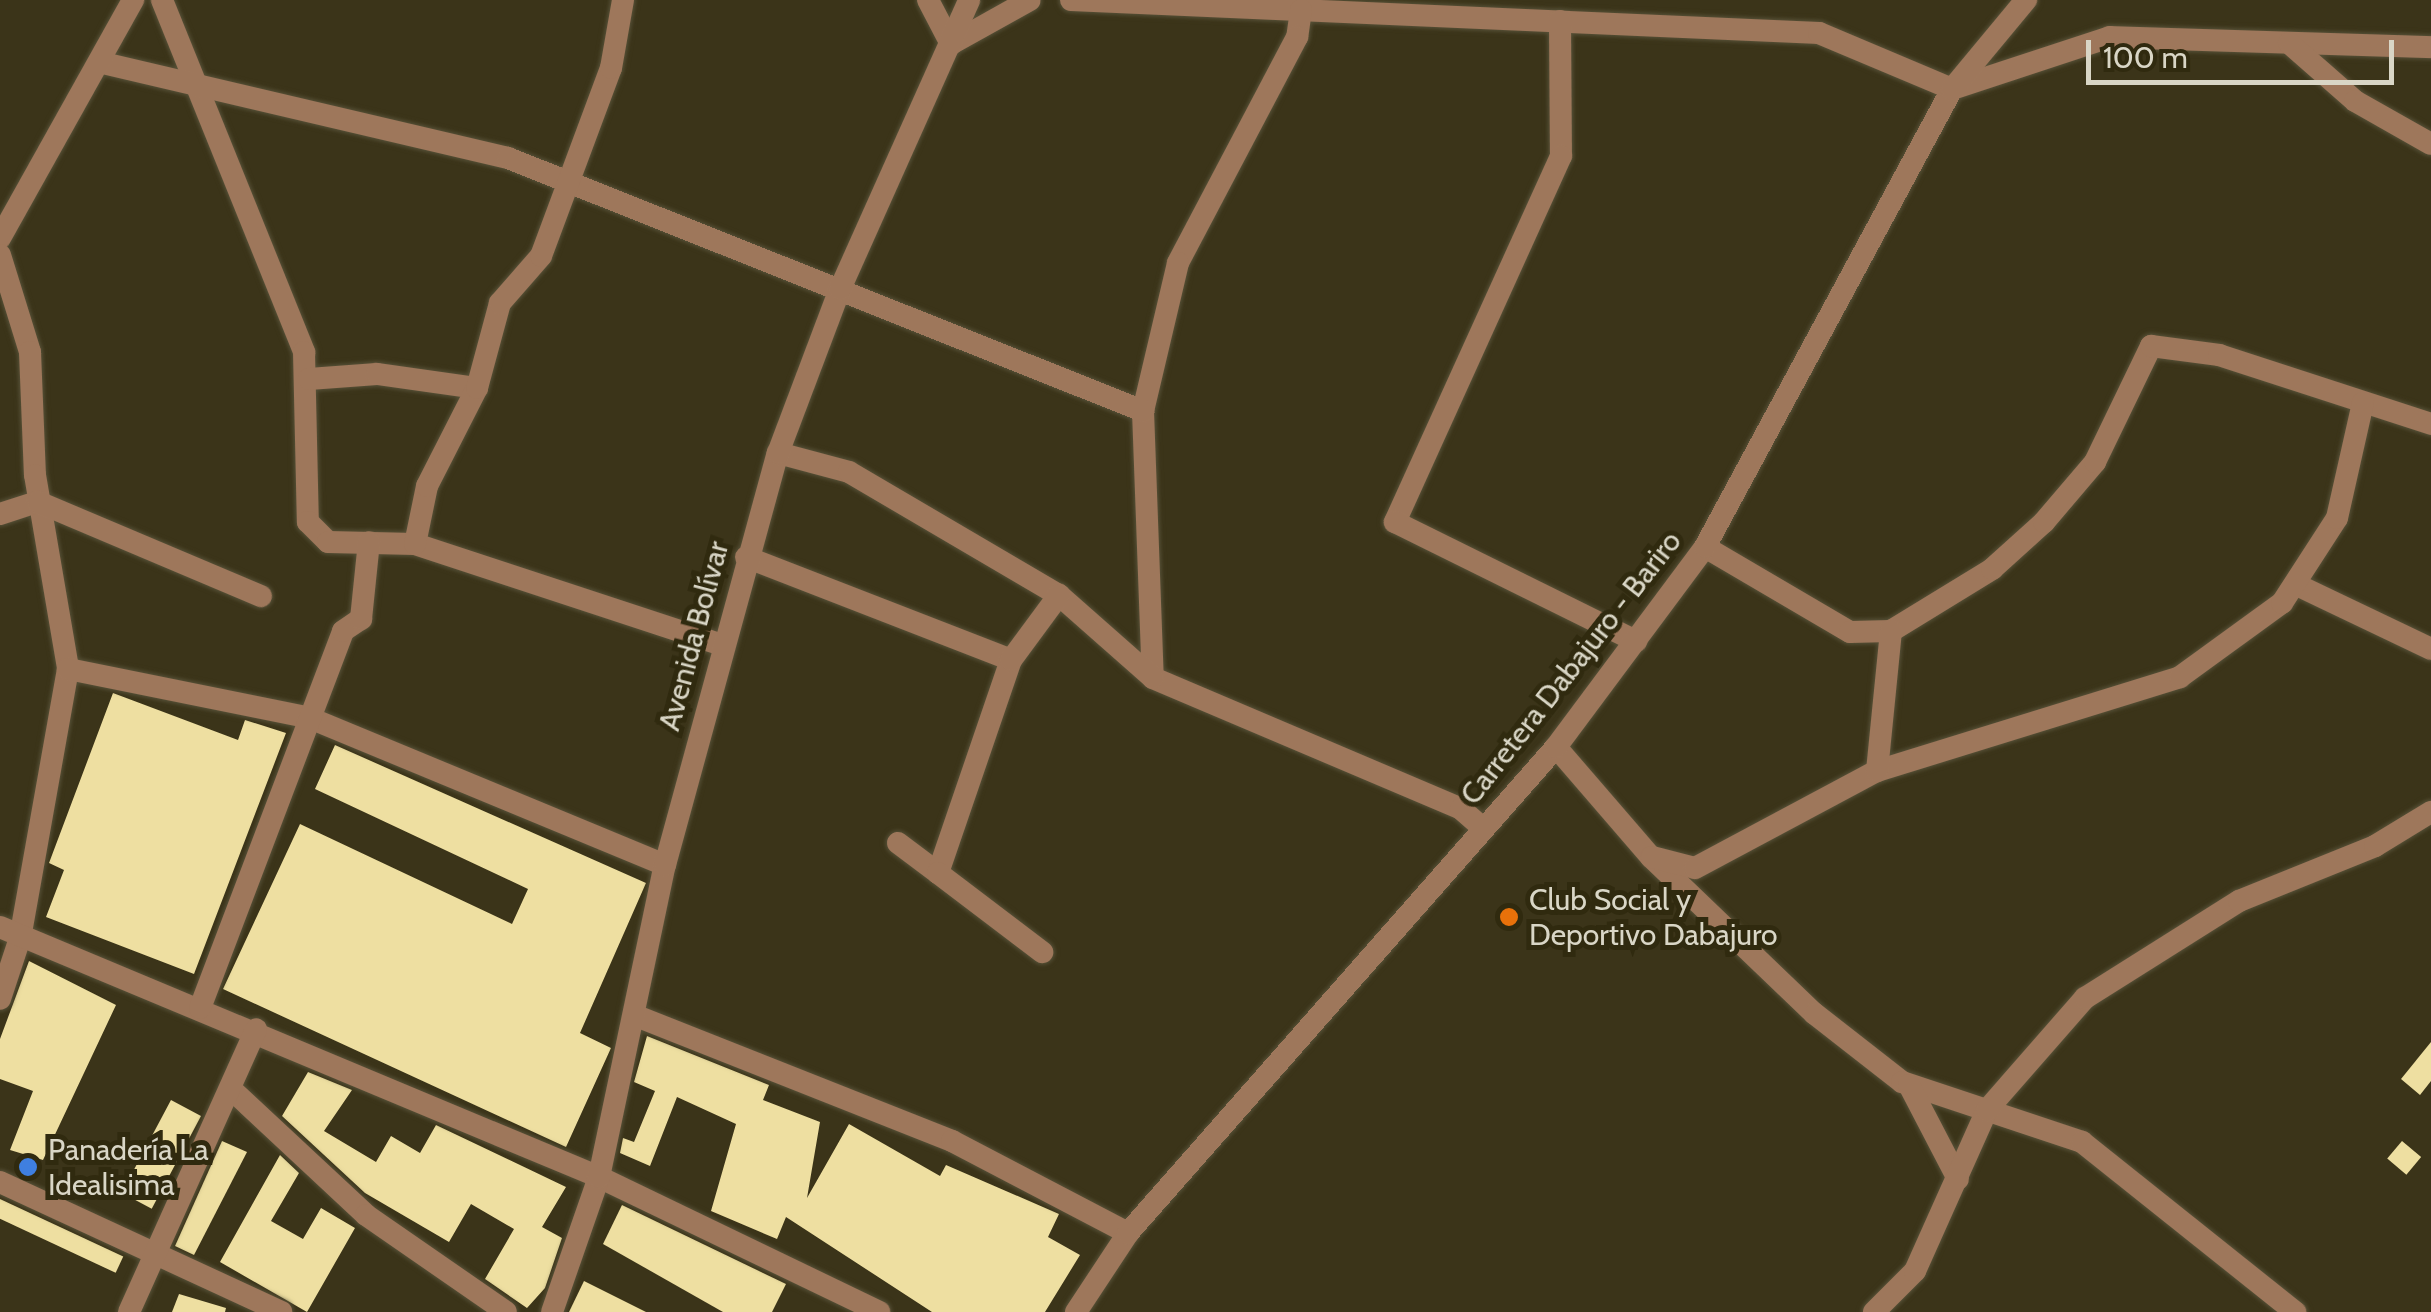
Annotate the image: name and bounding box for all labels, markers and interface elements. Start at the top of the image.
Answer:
scale bar [2091,20,2398,82]
text: 100 m [2103,39,2188,76]
street label: Carretera Dabajuro - Bariro [1453,524,1689,812]
street label: Avenida Bolívar [651,537,737,735]
place label: Club Social y Deportivo Dabajuro [1529,882,1778,952]
marker: Club Social y Deportivo Dabajuro [1498,906,1520,928]
place label: Panadería La Idealisima [48,1132,209,1202]
marker: Panadería La Idealisima [17,1156,39,1178]

